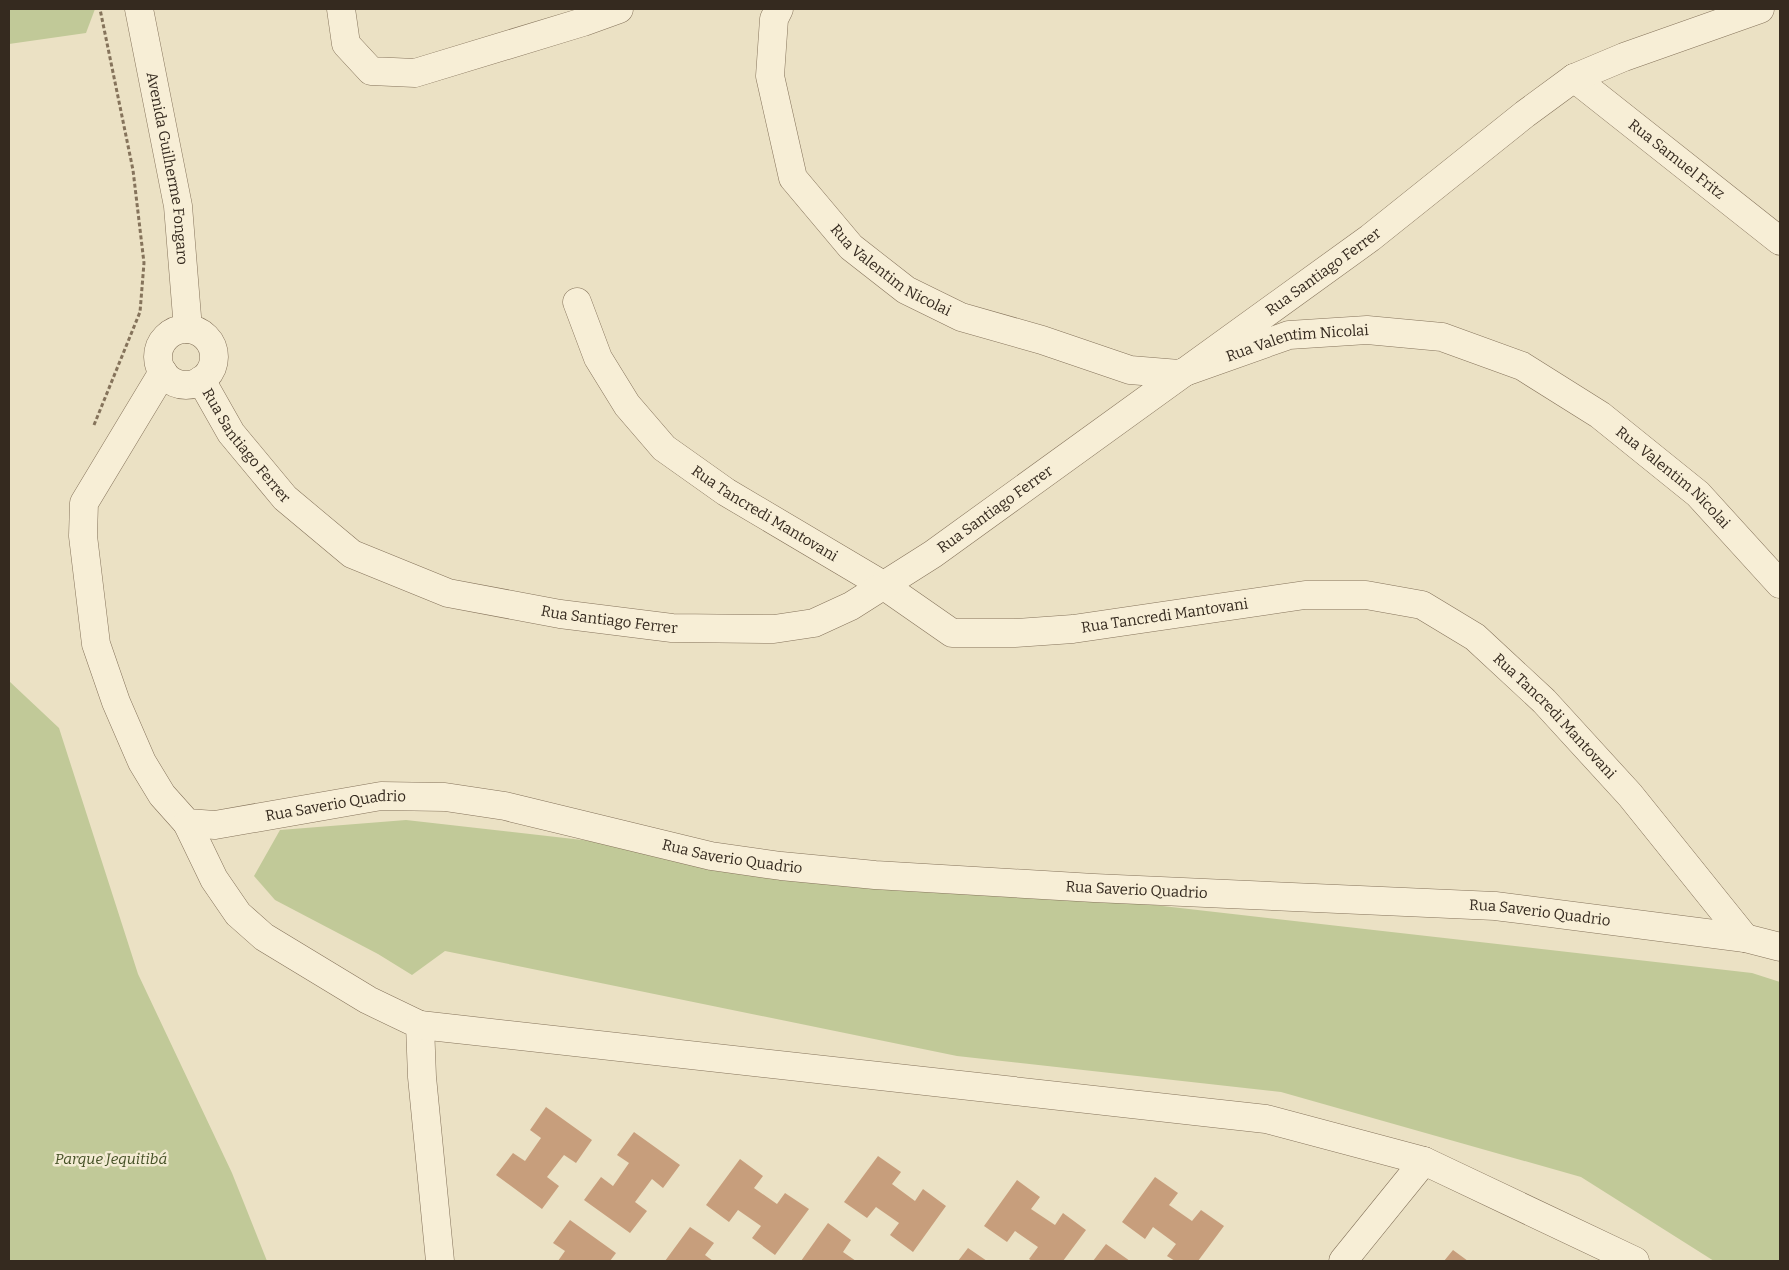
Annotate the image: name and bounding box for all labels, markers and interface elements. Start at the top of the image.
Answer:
street label: Avenida Guilherme Fongaro [143,70,192,265]
street label: Rua Samuel Fritz [1625,116,1729,203]
street label: Rua Valentim Nicolai [827,220,955,320]
street label: Rua Santiago Ferrer [1262,224,1385,320]
street label: Rua Valentim Nicolai [1224,321,1370,366]
street label: Rua Santiago Ferrer [199,385,294,507]
street label: Rua Valentim Nicolai [1612,422,1734,532]
street label: Rua Tancredi Mantovani [688,461,842,565]
street label: Rua Santiago Ferrer [934,461,1056,557]
street label: Rua Tancredi Mantovani [1080,594,1250,637]
street label: Rua Santiago Ferrer [539,602,678,637]
street label: Rua Tancredi Mantovani [1489,649,1620,783]
street label: Rua Saverio Quadrio [264,787,406,825]
street label: Rua Saverio Quadrio [660,835,803,877]
street label: Rua Saverio Quadrio [1065,877,1208,902]
street label: Rua Saverio Quadrio [1469,896,1612,930]
park label: Parque Jequitibá [55,1150,167,1168]

